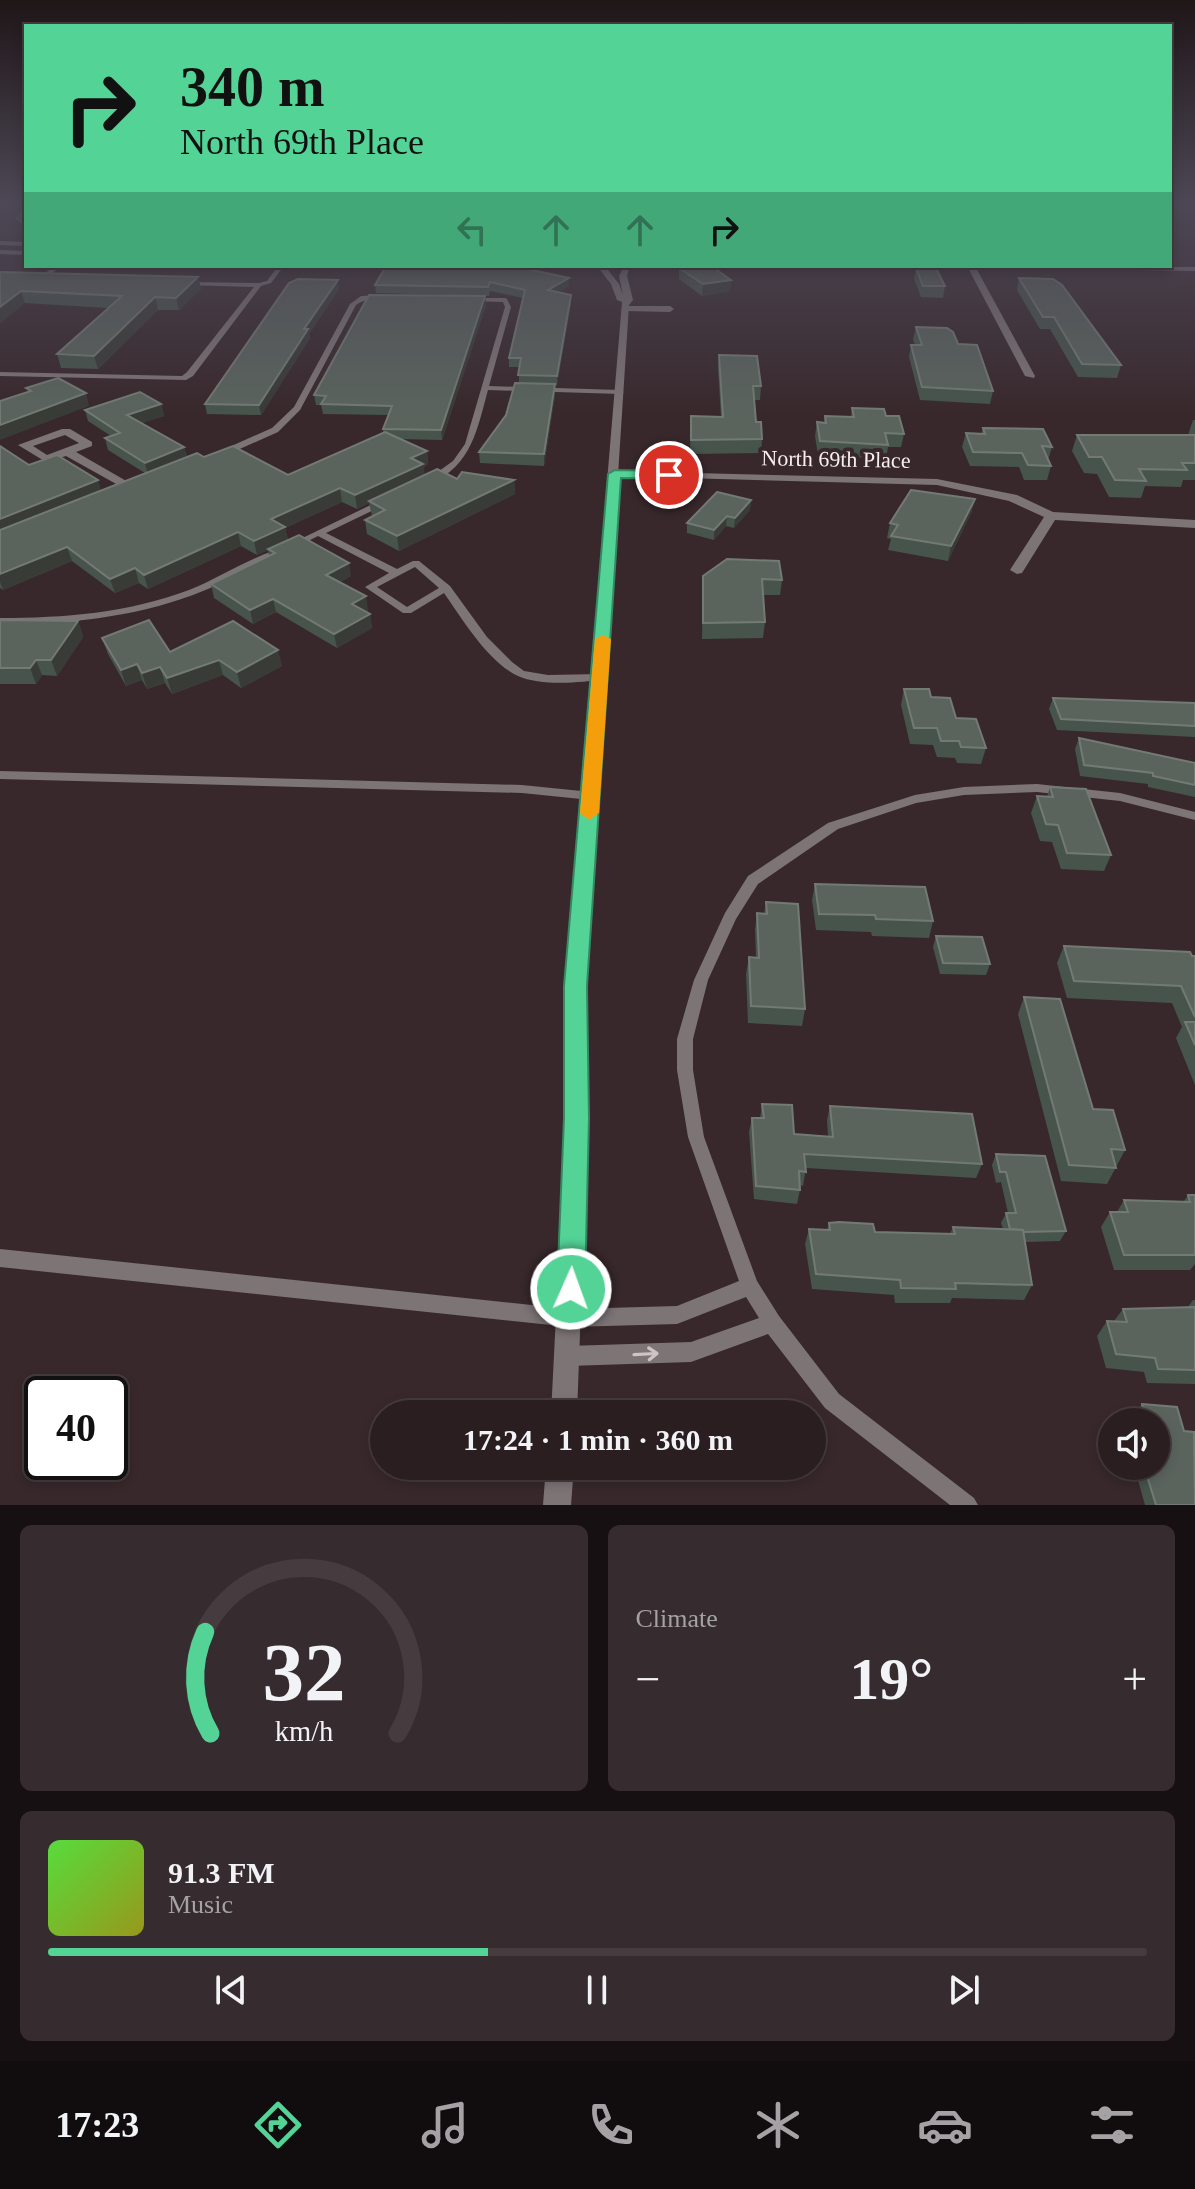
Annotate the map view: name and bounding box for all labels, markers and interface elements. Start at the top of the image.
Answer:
icon: right [48,56,152,160]
text: 340 m [180,56,325,118]
text: North 69th Place [180,122,424,162]
icon: left [450,208,494,252]
icon: ahead [534,208,578,252]
icon: ahead [618,208,662,252]
icon: right [702,208,746,252]
pin [635,441,703,509]
street label: North 69th Place [761,445,911,473]
icon: arrive [647,453,691,497]
position arrow [529,1247,613,1331]
one-way arrow [632,1346,659,1361]
speed limit sign: 40 [24,1376,128,1480]
map controls [1098,1408,1170,1480]
button: sound [1098,1408,1170,1480]
text: 17:24 · 1 min · 360 m [463,1423,733,1456]
text: Climate [636,1604,718,1633]
text: 32 [262,1626,345,1718]
text: 19° [849,1646,933,1712]
text: − [636,1655,660,1704]
text: + [1122,1655,1147,1704]
text: km/h [274,1716,333,1747]
text: 91.3 FM [168,1856,275,1889]
text: Music [168,1890,233,1919]
icon: previous [209,1968,253,2012]
icon: pause [575,1968,619,2012]
icon: next [942,1968,986,2012]
icon: directions [250,2097,306,2153]
icon: music [417,2097,473,2153]
icon: phone [583,2097,639,2153]
icon: climate [750,2097,806,2153]
icon: car [917,2097,973,2153]
icon: filters [1084,2097,1140,2153]
text: 17:23 [55,2105,139,2145]

